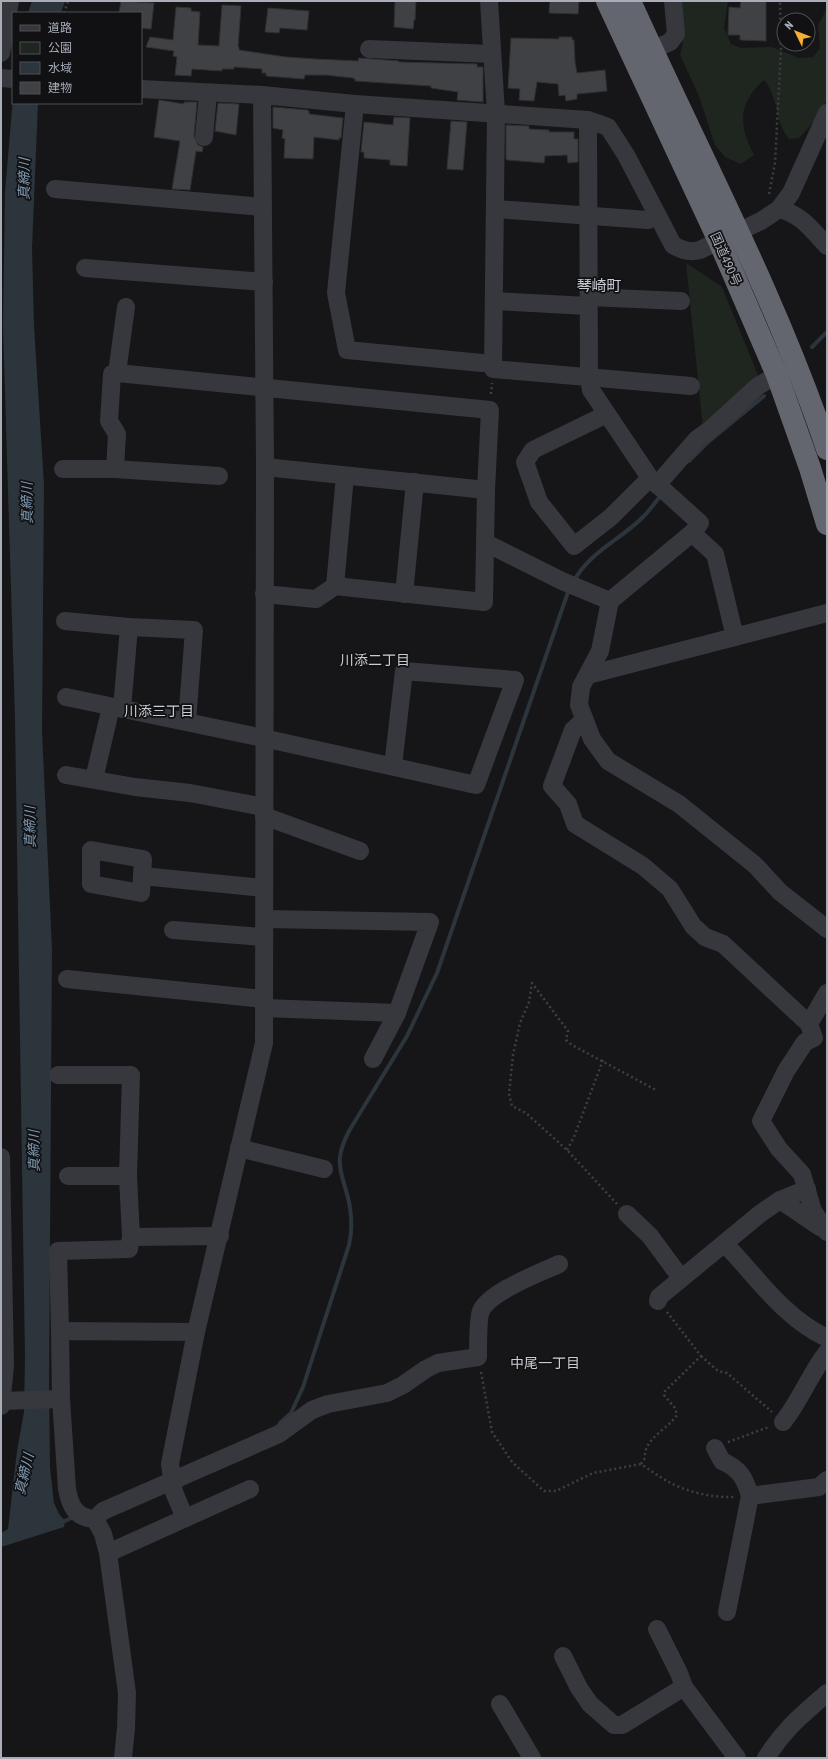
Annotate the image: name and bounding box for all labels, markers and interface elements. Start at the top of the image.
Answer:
legend [12,12,142,104]
north arrow [776,12,816,52]
text: N [782,19,795,32]
text: 道路 [48,21,72,35]
text: 公園 [48,41,72,55]
text: 水域 [48,61,72,75]
text: 建物 [48,81,72,95]
water label: 真締川 [16,156,32,200]
street label: 国道490号 [707,230,745,288]
district label: 琴崎町 [576,277,622,294]
water label: 真締川 [19,480,35,524]
district label: 川添二丁目 [340,652,410,668]
district label: 川添三丁目 [124,703,194,719]
water label: 真締川 [22,804,38,848]
water label: 真締川 [26,1128,42,1172]
district label: 中尾一丁目 [510,1355,580,1371]
water label: 真締川 [11,1450,37,1496]

